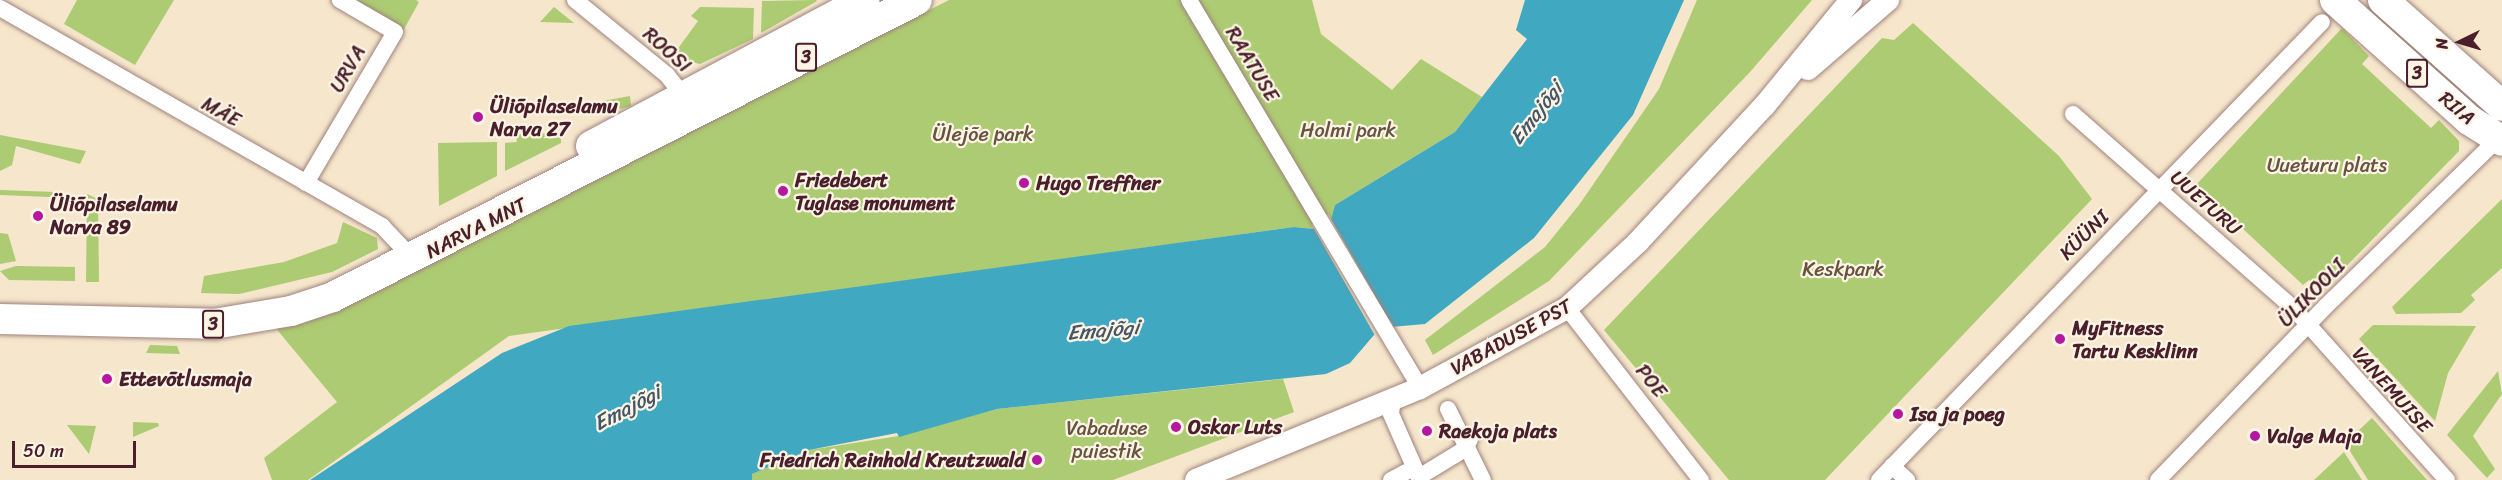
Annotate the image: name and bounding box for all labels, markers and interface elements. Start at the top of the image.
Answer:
north arrow [2430,12,2490,72]
street label: ROOSI [638,22,696,78]
street label: RAATUSE [1220,22,1284,106]
text: N [2427,37,2456,50]
street label: URVA [325,41,371,97]
road number: 3 [794,42,818,72]
road number: 3 [2405,58,2429,88]
water label: Emajõgi [1504,77,1568,149]
street label: RIIA [2434,86,2480,130]
street label: MÄE [197,92,245,132]
place label: Üliõpilaselamu Narva 27 [490,94,618,141]
marker: Üliõpilaselamu Narva 27 [471,110,485,124]
park label: Holmi park [1300,118,1396,142]
park label: Ülejõe park [933,122,1033,146]
park label: Uueturu plats [2267,153,2387,177]
street label: UUETURU [2165,165,2247,241]
place label: Friedebert Tuglase monument [795,168,955,215]
place label: Hugo Treffner [1036,171,1161,195]
marker: Hugo Treffner [1017,176,1031,190]
marker: Friedebert Tuglase monument [776,184,790,198]
place label: Üliõpilaselamu Narva 89 [50,192,178,239]
street label: NARVA MNT [422,192,530,264]
street label: KÜÜNI [2054,205,2114,265]
marker: Üliõpilaselamu Narva 89 [31,209,45,223]
street label: ÜLIKOOLI [2274,254,2350,332]
park label: Keskpark [1802,257,1884,281]
street label: VABADUSE PST [1446,294,1576,380]
road number: 3 [201,309,225,339]
water label: Emajõgi [1066,314,1140,346]
place label: MyFitness Tartu Kesklinn [2072,316,2199,363]
marker: MyFitness Tartu Kesklinn [2053,332,2067,346]
street label: VANEMUISE [2347,342,2437,438]
street label: POE [1630,359,1672,403]
place label: Ettevõtlusmaja [119,367,252,391]
marker: Ettevõtlusmaja [100,372,114,386]
water label: Emajõgi [589,380,665,436]
place label: Isa ja poeg [1910,402,2005,426]
marker: Isa ja poeg [1891,407,1905,421]
place label: Oskar Luts [1188,415,1282,439]
park label: Vabaduse puiestik [1066,416,1148,463]
place label: Raekoja plats [1439,419,1557,443]
marker: Oskar Luts [1169,420,1183,434]
marker: Raekoja plats [1420,424,1434,438]
place label: Valge Maja [2267,424,2362,448]
scale bar [15,429,140,467]
marker: Valge Maja [2248,429,2262,443]
text: 50 m [23,435,64,467]
place label: Friedrich Reinhold Kreutzwald [760,448,1025,472]
marker: Friedrich Reinhold Kreutzwald [1030,453,1044,467]

